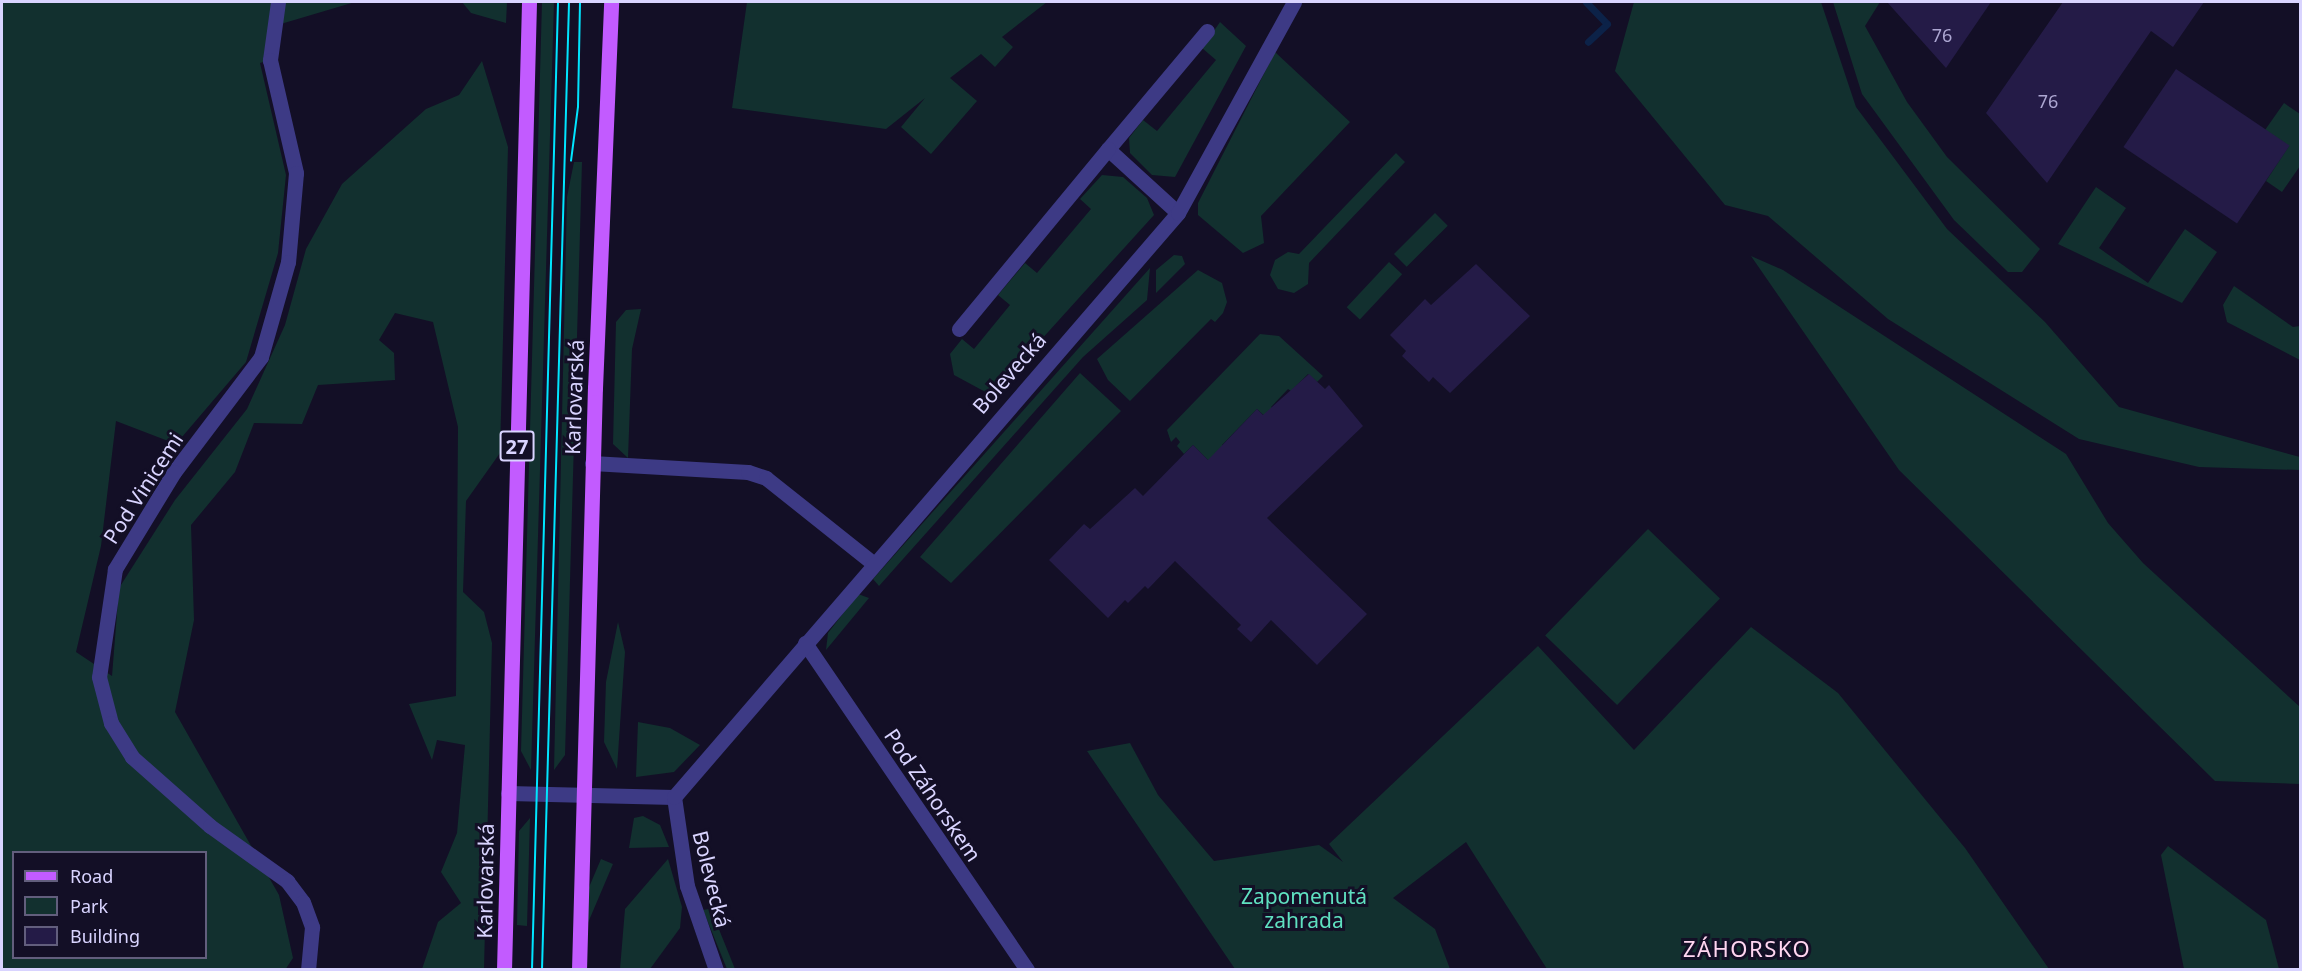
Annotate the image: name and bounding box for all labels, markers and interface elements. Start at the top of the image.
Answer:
house number: 76 [1932,24,1952,46]
house number: 76 [2038,90,2058,112]
street label: Bolevecká [967,327,1051,419]
street label: Karlovarská [559,339,589,455]
street label: Pod Vinicemi [98,428,188,548]
road number: 27 [499,429,535,463]
street label: Pod Záhorskem [879,724,987,866]
street label: Karlovarská [471,823,499,939]
street label: Bolevecká [688,828,736,930]
legend [12,851,207,959]
text: Road [70,864,113,888]
park label: Zapomenutá zahrada [1241,883,1367,933]
text: Park [70,894,108,918]
text: Building [70,924,140,948]
district label: ZÁHORSKO [1683,936,1811,962]

